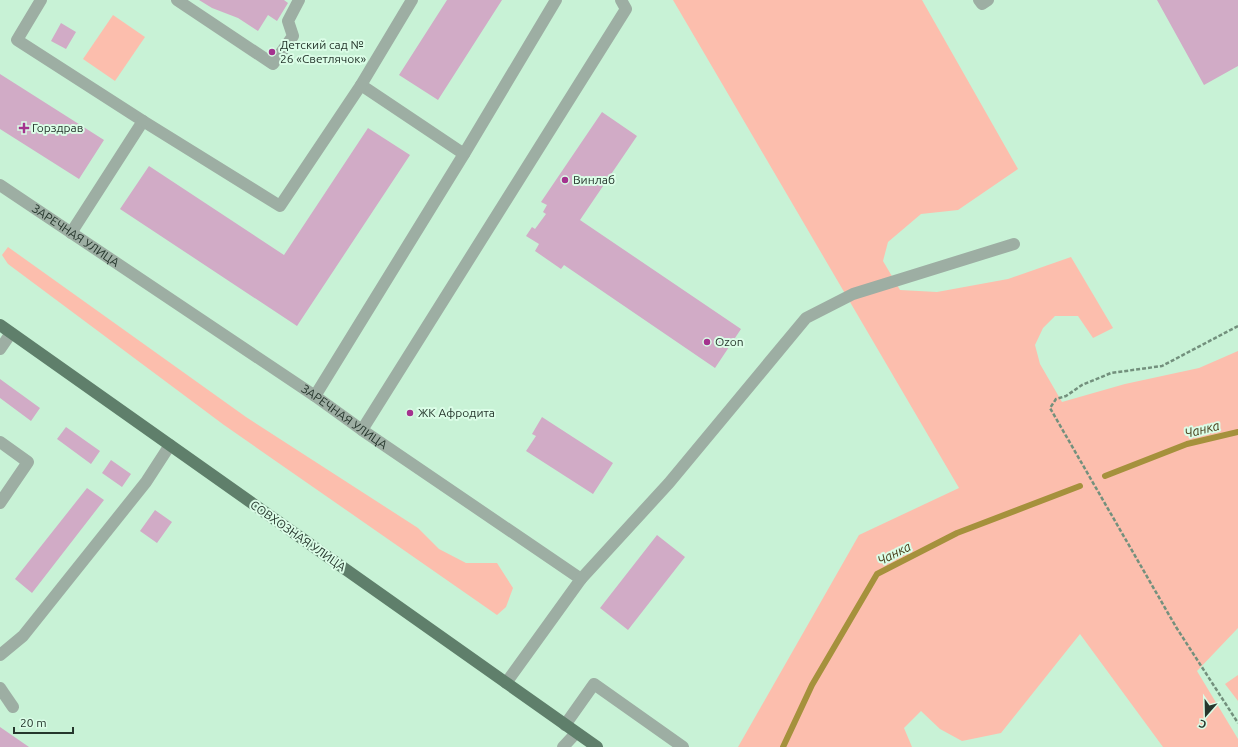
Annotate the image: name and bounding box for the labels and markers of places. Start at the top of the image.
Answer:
place label: Детский сад № 26 «Светлячок» [280,38,366,65]
marker: Детский сад № 26 «Светлячок» [267,47,277,57]
place label: Горздрав [32,121,83,134]
marker: Горздрав [19,123,29,133]
place label: Винлаб [573,173,615,186]
marker: Винлаб [560,175,570,185]
place label: Ozon [715,335,744,348]
marker: Ozon [702,337,712,347]
place label: ЖК Афродита [418,406,495,419]
marker: ЖК Афродита [405,408,415,418]

